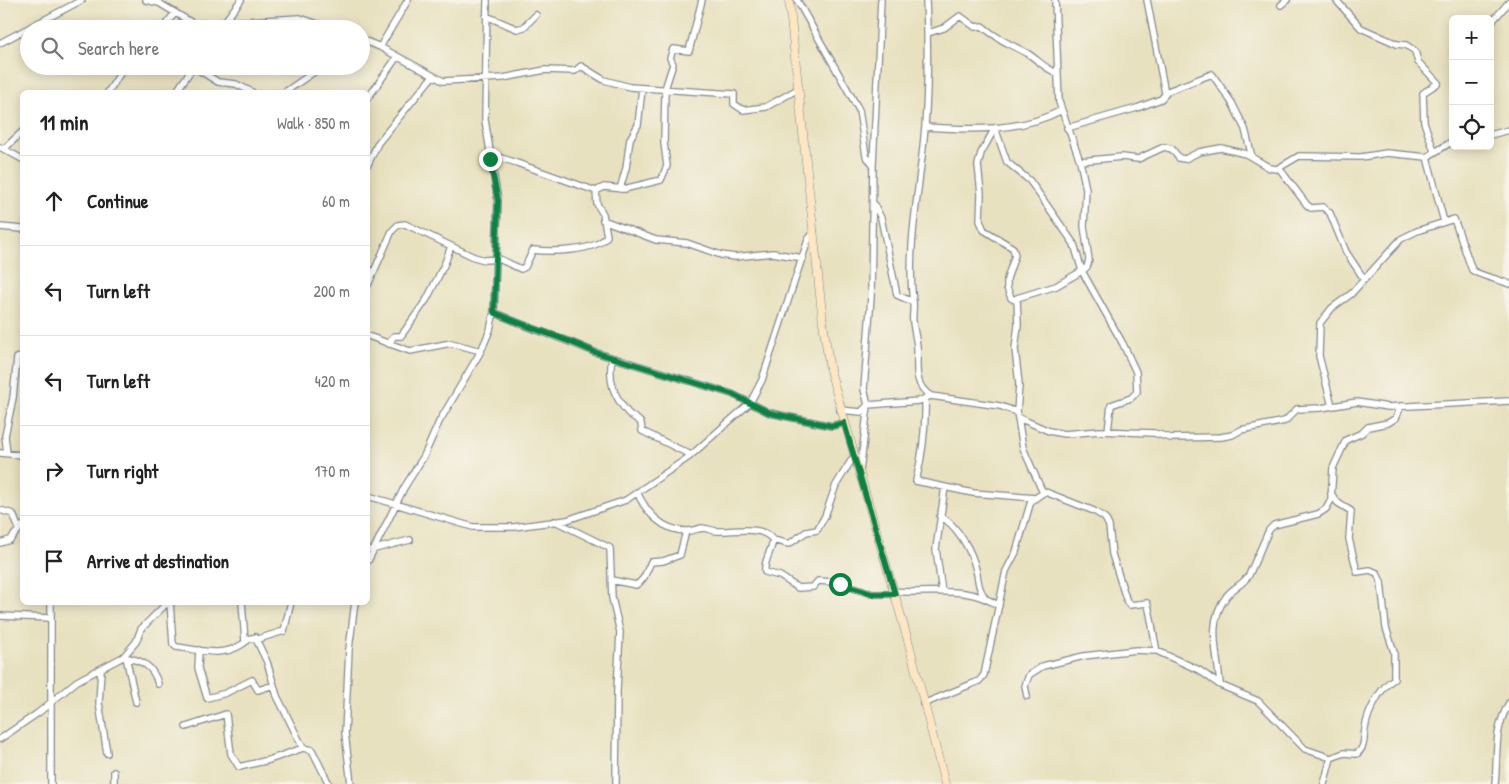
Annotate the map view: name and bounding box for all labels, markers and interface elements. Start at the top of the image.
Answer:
map controls [1449,15,1494,150]
button: + [1449,15,1494,60]
search box [20,20,370,75]
icon: search [38,34,66,62]
text: Search here [78,35,159,61]
button: − [1449,60,1494,105]
button: locate [1449,105,1494,150]
text: 11 min [40,108,89,137]
text: Walk · 850 m [277,112,350,134]
route end [479,148,502,171]
icon: ahead [40,187,68,215]
text: Continue [87,188,148,214]
text: 60 m [322,190,350,212]
icon: left [40,277,68,305]
text: Turn left [87,278,150,304]
text: 200 m [314,280,350,302]
icon: left [40,367,68,395]
text: Turn left [87,368,150,394]
text: 420 m [315,370,350,392]
icon: right [40,457,68,485]
text: Turn right [87,458,158,484]
text: 170 m [315,460,350,482]
icon: arrive [40,547,68,575]
text: Arrive at destination [87,548,229,574]
route start [829,573,852,596]

